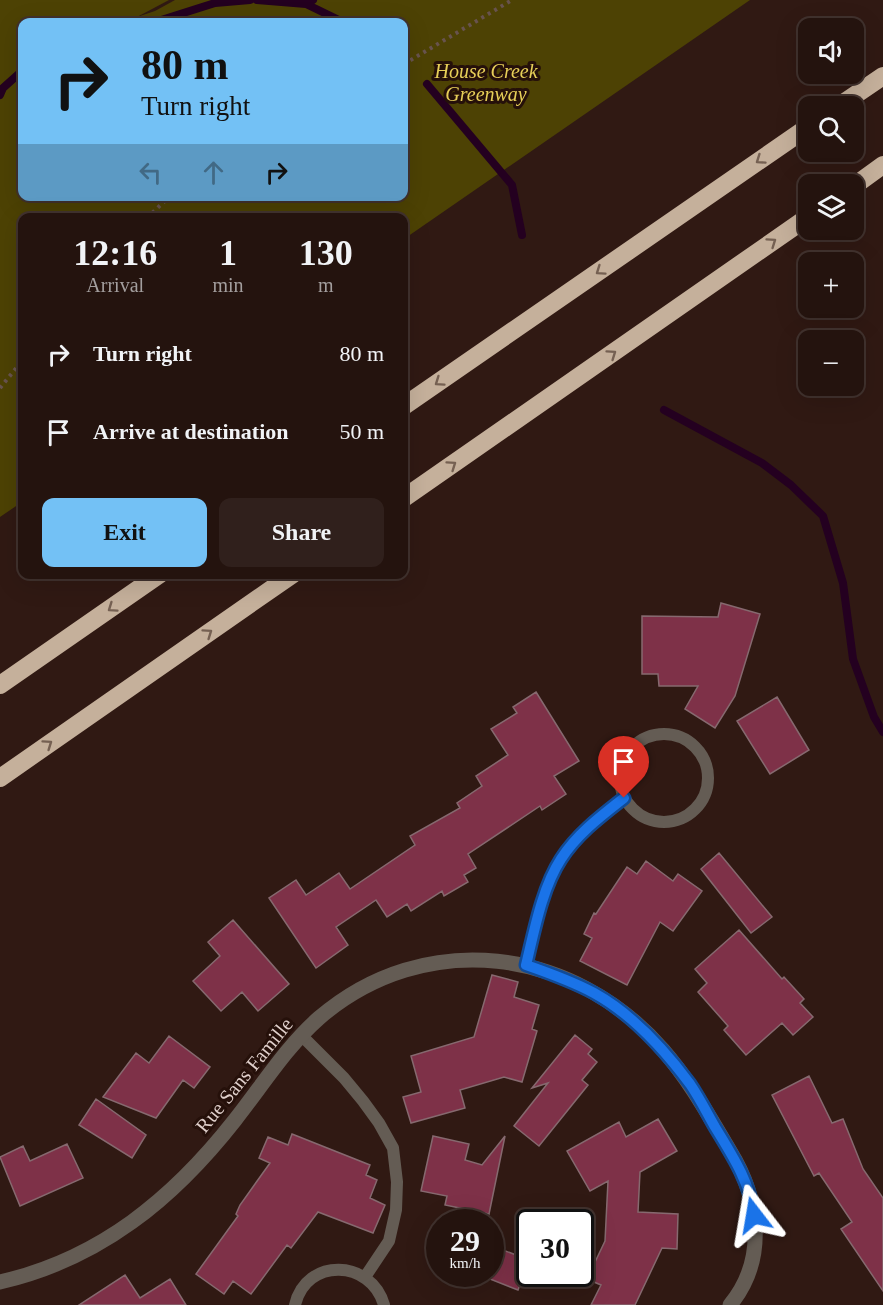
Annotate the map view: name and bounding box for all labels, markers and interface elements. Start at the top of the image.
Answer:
map controls [798,18,864,396]
button: sound [798,18,864,84]
icon: right [42,42,120,120]
text: 80 m [141,42,229,88]
park label: House Creek Greenway [433,60,539,106]
text: Turn right [141,91,250,121]
button: search [798,96,864,162]
one-way arrow [756,153,767,164]
icon: left [134,156,167,189]
icon: ahead [197,156,230,189]
icon: right [260,156,293,189]
button: layers [798,174,864,240]
text: 12:16 [73,233,157,273]
text: 1 [219,233,237,273]
text: 130 [299,233,353,273]
one-way arrow [765,238,776,249]
button: + [798,252,864,318]
one-way arrow [595,264,606,275]
text: Arrival [86,274,144,296]
text: min [212,274,244,296]
text: m [318,274,334,296]
button: − [798,330,864,396]
icon: right [42,338,75,371]
text: Turn right [93,341,192,366]
text: 80 m [339,341,384,366]
one-way arrow [605,350,616,361]
one-way arrow [435,375,446,386]
icon: arrive [42,416,75,449]
text: Arrive at destination [93,419,289,444]
text: 50 m [339,419,384,444]
one-way arrow [445,461,456,472]
button: Exit [42,498,207,567]
button: Share [219,498,384,567]
one-way arrow [108,601,119,612]
one-way arrow [202,629,213,640]
pin [598,736,649,798]
one-way arrow [41,740,52,751]
icon: arrive [607,745,640,778]
street label: Rue Sans Famille [191,1013,297,1137]
position arrow [722,1183,786,1247]
speed limit sign: 30 [516,1209,594,1287]
text: 29 [450,1224,480,1257]
text: km/h [450,1255,480,1271]

